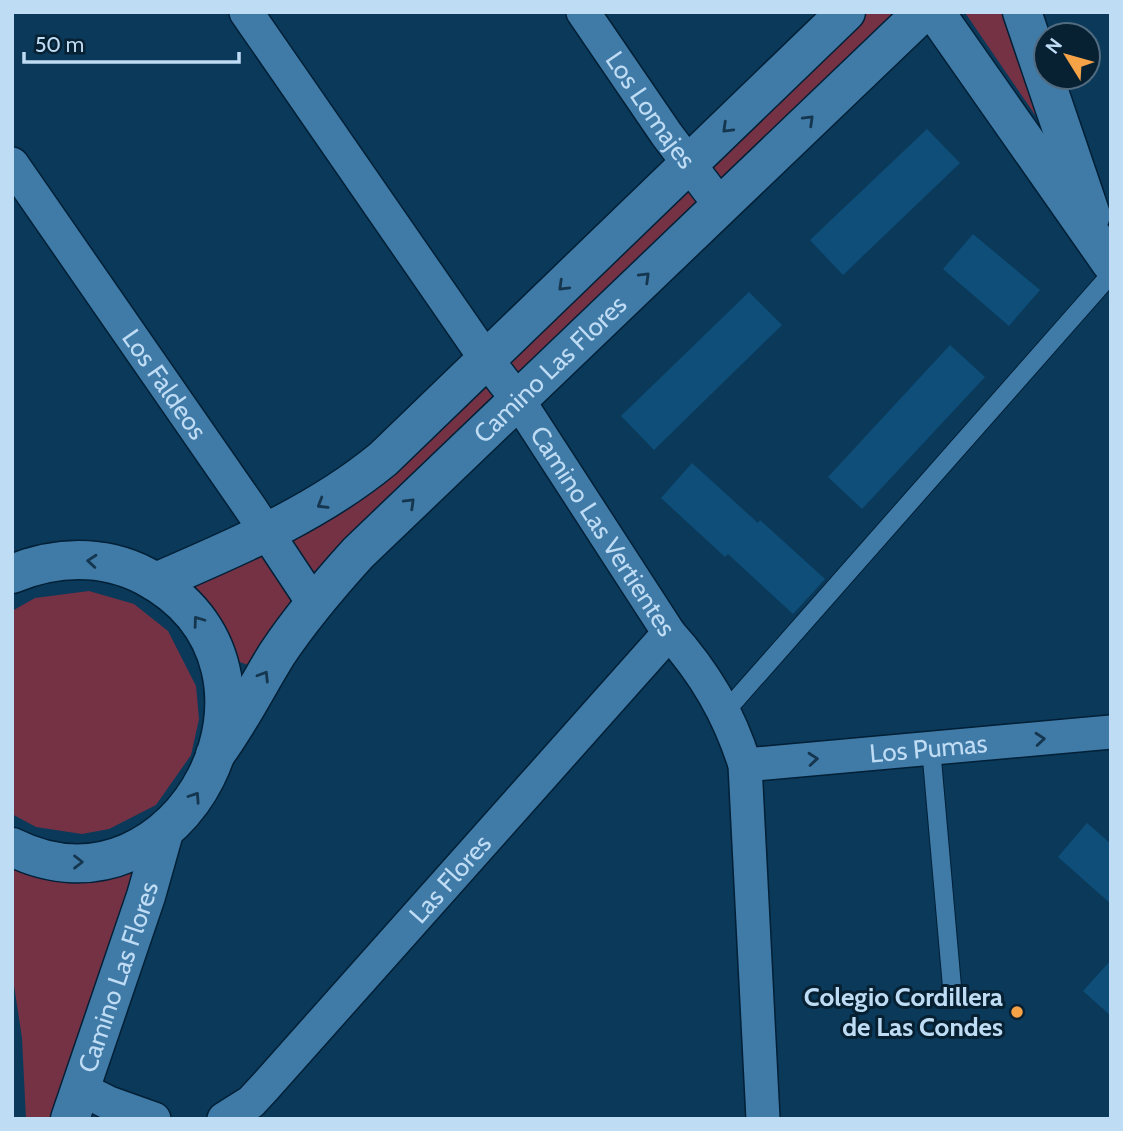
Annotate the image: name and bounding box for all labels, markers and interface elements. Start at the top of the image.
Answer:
scale bar [24,21,240,65]
north arrow [1032,21,1102,91]
text: 50 m [35,32,84,57]
text: N [1041,34,1067,58]
street label: Los Lomajes [599,45,703,175]
one-way arrow [801,116,814,129]
one-way arrow [722,120,735,133]
one-way arrow [636,273,649,286]
one-way arrow [558,278,571,291]
street label: Camino Las Flores [467,288,633,450]
street label: Los Faldeos [115,323,214,446]
street label: Camino Las Vertientes [523,420,683,642]
one-way arrow [316,495,329,508]
one-way arrow [402,499,415,512]
one-way arrow [86,554,97,569]
one-way arrow [194,616,206,629]
one-way arrow [255,671,268,684]
street label: Los Pumas [868,727,989,770]
one-way arrow [1035,732,1046,747]
one-way arrow [808,752,819,767]
one-way arrow [187,792,199,805]
street label: Las Flores [402,828,498,930]
one-way arrow [73,854,84,870]
street label: Camino Las Flores [71,878,165,1077]
place label: Colegio Cordillera de Las Condes [804,981,1003,1043]
marker: Colegio Cordillera de Las Condes [1009,1004,1025,1020]

